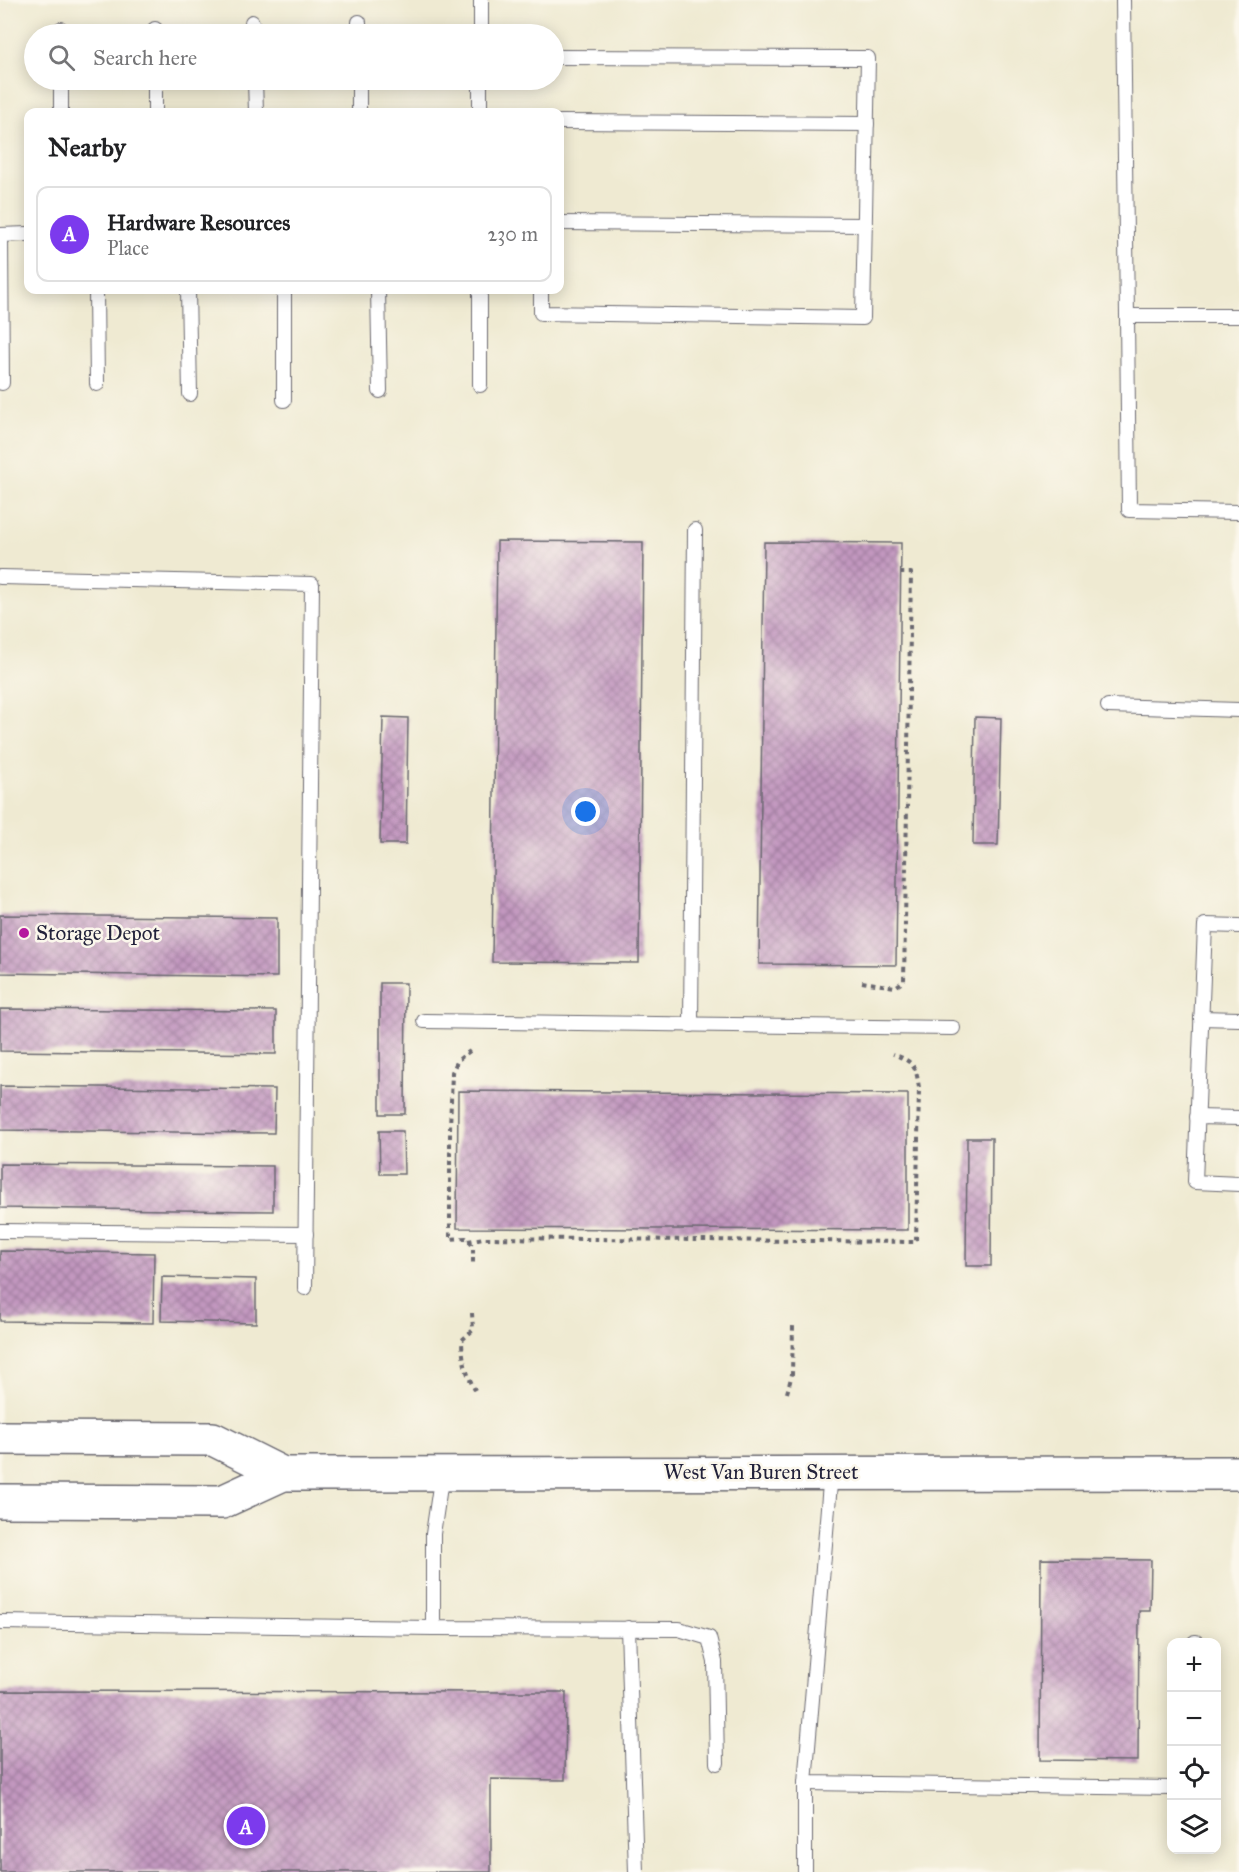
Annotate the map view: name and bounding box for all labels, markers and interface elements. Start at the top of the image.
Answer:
search box [24,24,564,90]
icon: search [45,41,78,74]
text: Search here [93,44,197,71]
text: Nearby [48,131,126,163]
text: Hardware Resources [107,209,290,236]
text: A [63,222,76,246]
text: 230 m [487,222,538,246]
text: Place [107,236,149,260]
your location [571,797,600,826]
place label: Storage Depot [36,920,161,946]
marker: Storage Depot [17,926,31,940]
street label: West Van Buren Street [664,1459,859,1485]
map controls [1167,1638,1221,1854]
button: + [1167,1638,1221,1692]
button: − [1167,1692,1221,1746]
button: locate [1167,1746,1221,1800]
button: layers [1167,1800,1221,1854]
pin: A [226,1804,266,1848]

